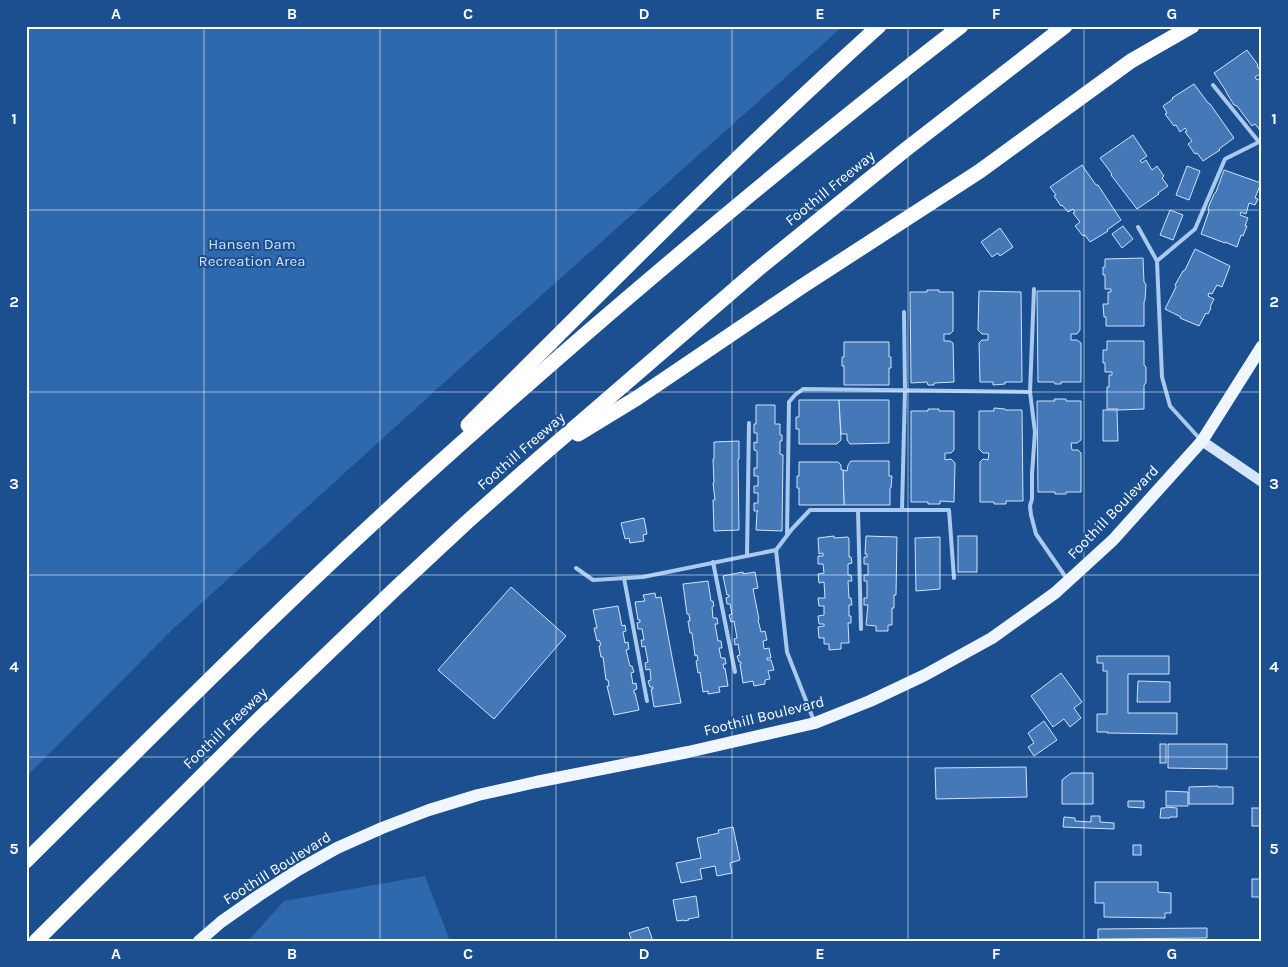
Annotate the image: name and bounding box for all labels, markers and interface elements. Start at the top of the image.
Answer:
text: A [111,4,121,23]
text: B [287,4,297,23]
text: C [463,4,473,23]
text: D [639,4,650,23]
text: E [815,4,825,23]
text: F [992,4,1001,23]
text: G [1167,4,1177,23]
text: 1 [11,109,17,128]
text: 1 [1271,109,1277,128]
street label: Foothill Freeway [782,146,878,230]
park label: Hansen Dam Recreation Area [199,235,305,270]
text: 2 [9,292,19,311]
text: 2 [1269,292,1279,311]
street label: Foothill Freeway [474,408,568,494]
street label: Foothill Boulevard [1064,461,1162,563]
text: 3 [9,474,19,493]
text: 3 [1269,474,1279,493]
text: 4 [9,657,19,676]
text: 4 [1269,657,1279,676]
street label: Foothill Freeway [179,683,271,773]
street label: Foothill Boulevard [702,692,826,740]
street label: Foothill Boulevard [220,828,334,908]
text: 5 [9,839,19,858]
text: 5 [1269,839,1279,858]
text: A [111,944,121,963]
text: B [287,944,297,963]
text: C [463,944,473,963]
text: D [639,944,650,963]
text: E [815,944,825,963]
text: F [992,944,1001,963]
text: G [1167,944,1177,963]

